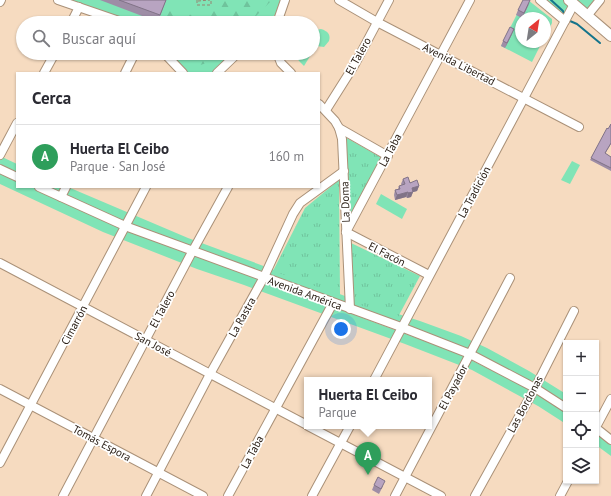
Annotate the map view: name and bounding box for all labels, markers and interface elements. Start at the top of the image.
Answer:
north arrow [515,12,551,48]
search box [16,16,320,60]
icon: search [30,27,52,49]
text: Buscar aquí [62,29,136,48]
street label: El Talero [342,35,374,77]
street label: Avenida Libertad [420,40,498,88]
text: Cerca [32,87,71,109]
street label: La Taba [376,131,404,169]
text: Huerta El Ceibo [70,139,169,158]
text: A [41,148,49,165]
text: 160 m [269,148,304,165]
text: Parque · San José [70,158,165,175]
street label: La Tradición [455,164,493,220]
street label: La Doma [337,181,353,223]
street label: El Facón [366,239,408,269]
street label: Avenida América [266,273,344,313]
street label: El Talero [146,288,178,330]
street label: La Rastra [225,295,259,339]
street label: Cimarrón [58,303,90,347]
your location [331,319,351,339]
street label: San José [132,329,174,360]
map controls [563,340,599,484]
button: + [563,340,599,376]
street label: El Payador [435,362,471,412]
street label: Las Bordonas [504,373,546,435]
button: − [563,376,599,412]
popup [304,377,432,429]
text: Huerta El Ceibo [318,385,418,404]
text: Parque [318,404,357,421]
button: locate [563,412,599,448]
street label: Tomás Espora [70,422,134,464]
street label: La Taba [238,433,266,471]
pin: A [355,442,381,475]
button: layers [563,448,599,484]

